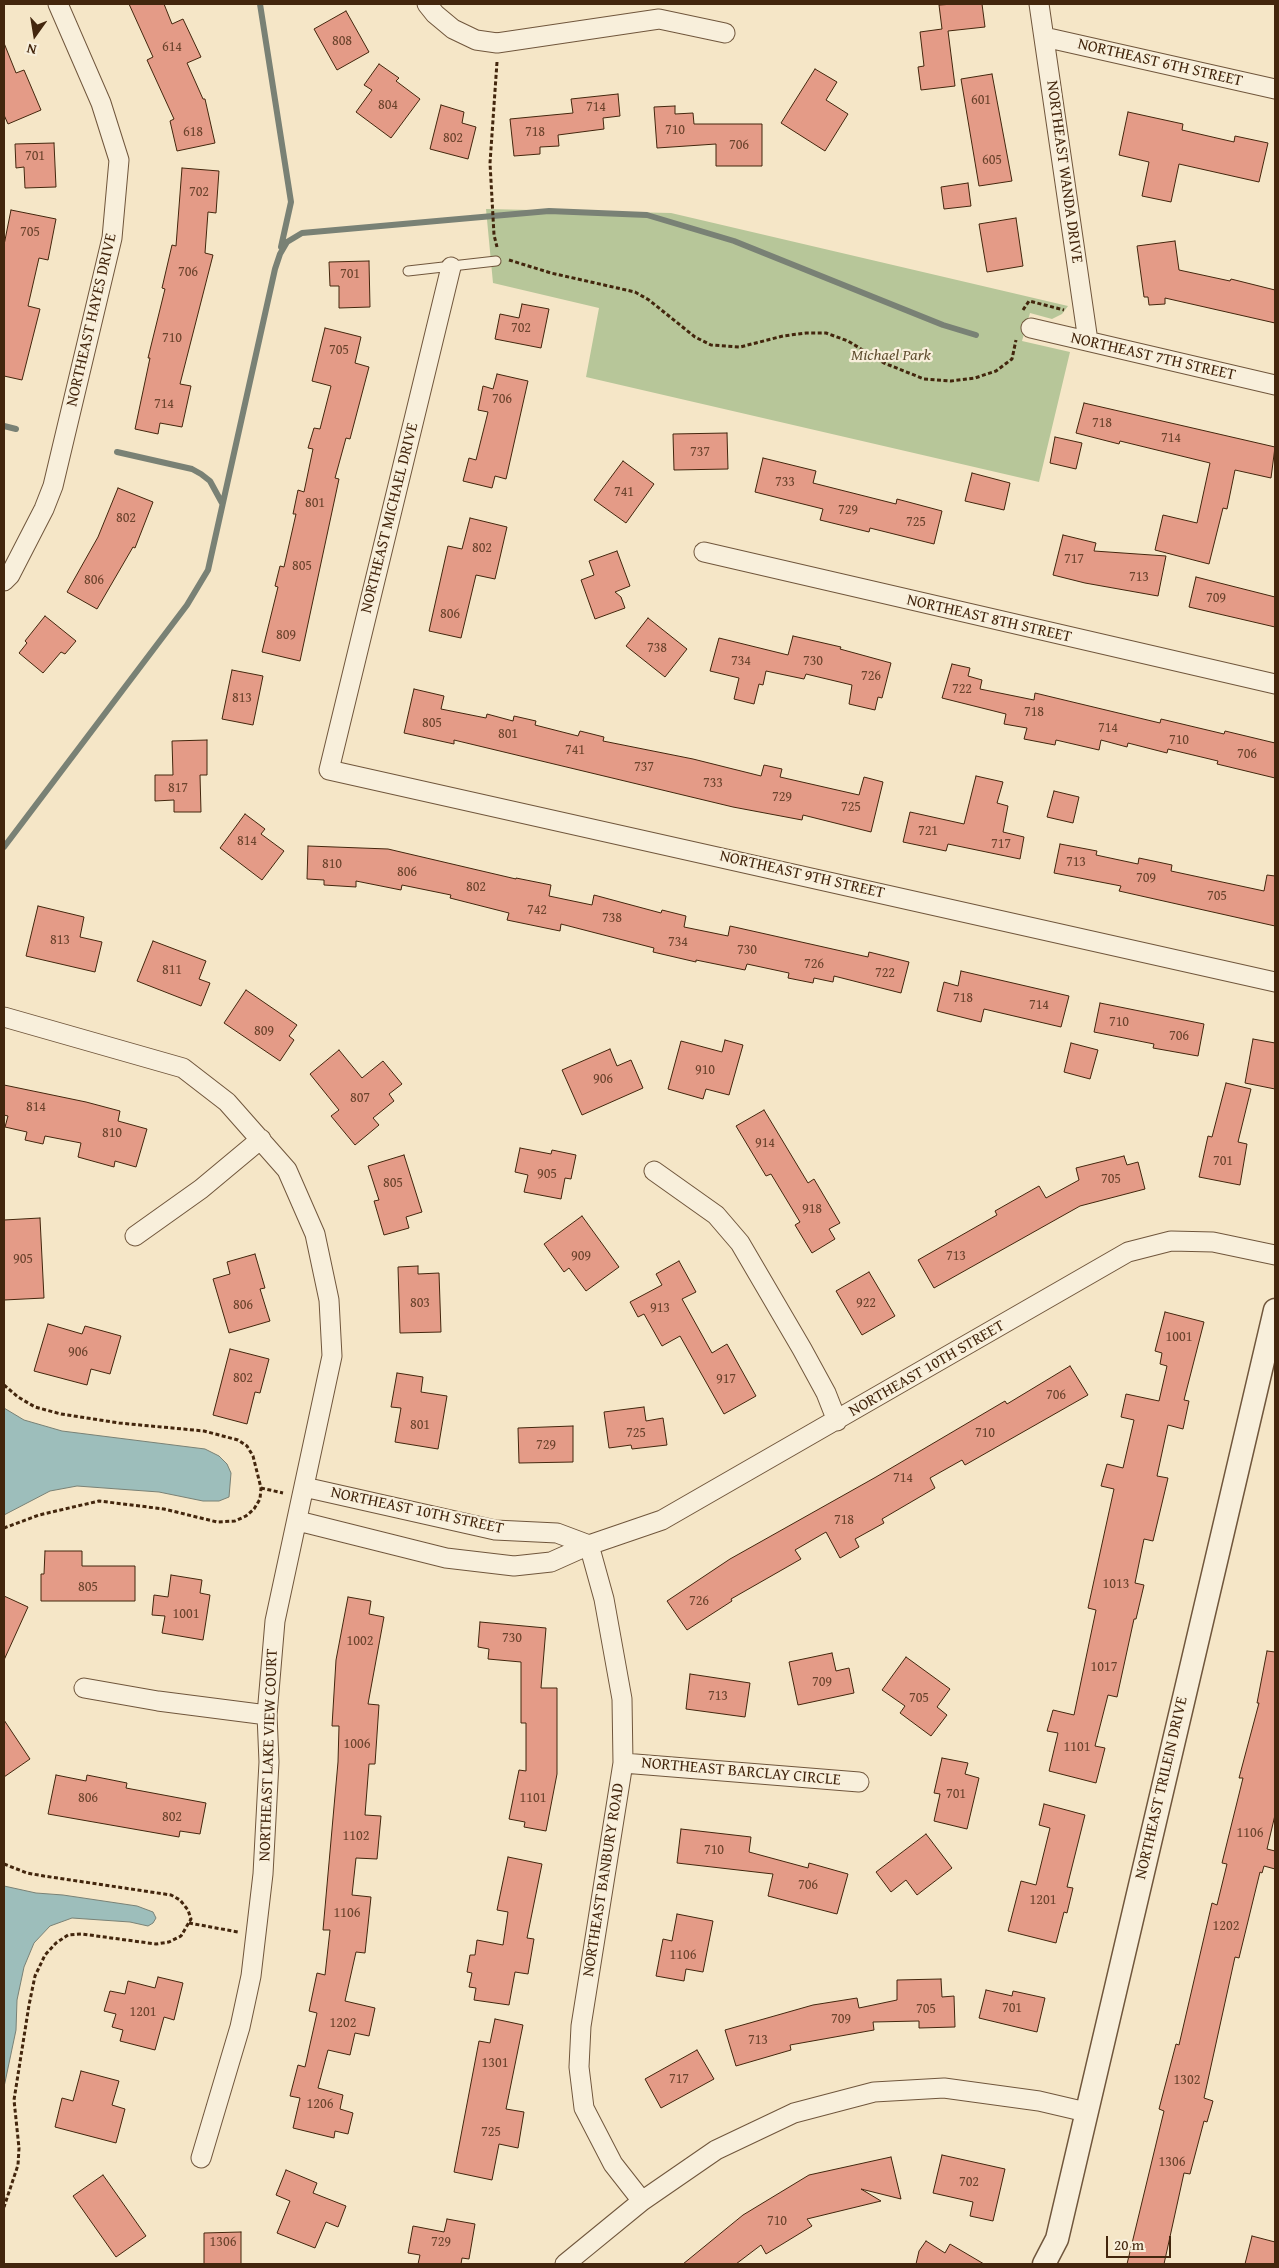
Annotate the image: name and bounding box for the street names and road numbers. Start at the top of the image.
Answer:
street label: NORTHEAST 6TH STREET [1076,35,1244,91]
street label: NORTHEAST WANDA DRIVE [1042,79,1086,265]
street label: NORTHEAST HAYES DRIVE [63,232,121,408]
street label: NORTHEAST 7TH STREET [1069,329,1237,385]
street label: NORTHEAST MICHAEL DRIVE [357,421,423,615]
street label: NORTHEAST 8TH STREET [905,591,1073,647]
street label: NORTHEAST 9TH STREET [718,847,886,903]
street label: NORTHEAST 10TH STREET [846,1317,1008,1421]
street label: NORTHEAST 10TH STREET [329,1483,505,1539]
street label: NORTHEAST LAKE VIEW COURT [256,1648,282,1862]
street label: NORTHEAST TRILEIN DRIVE [1132,1695,1192,1881]
street label: NORTHEAST BARCLAY CIRCLE [641,1754,841,1790]
street label: NORTHEAST BANBURY ROAD [579,1782,629,1978]

